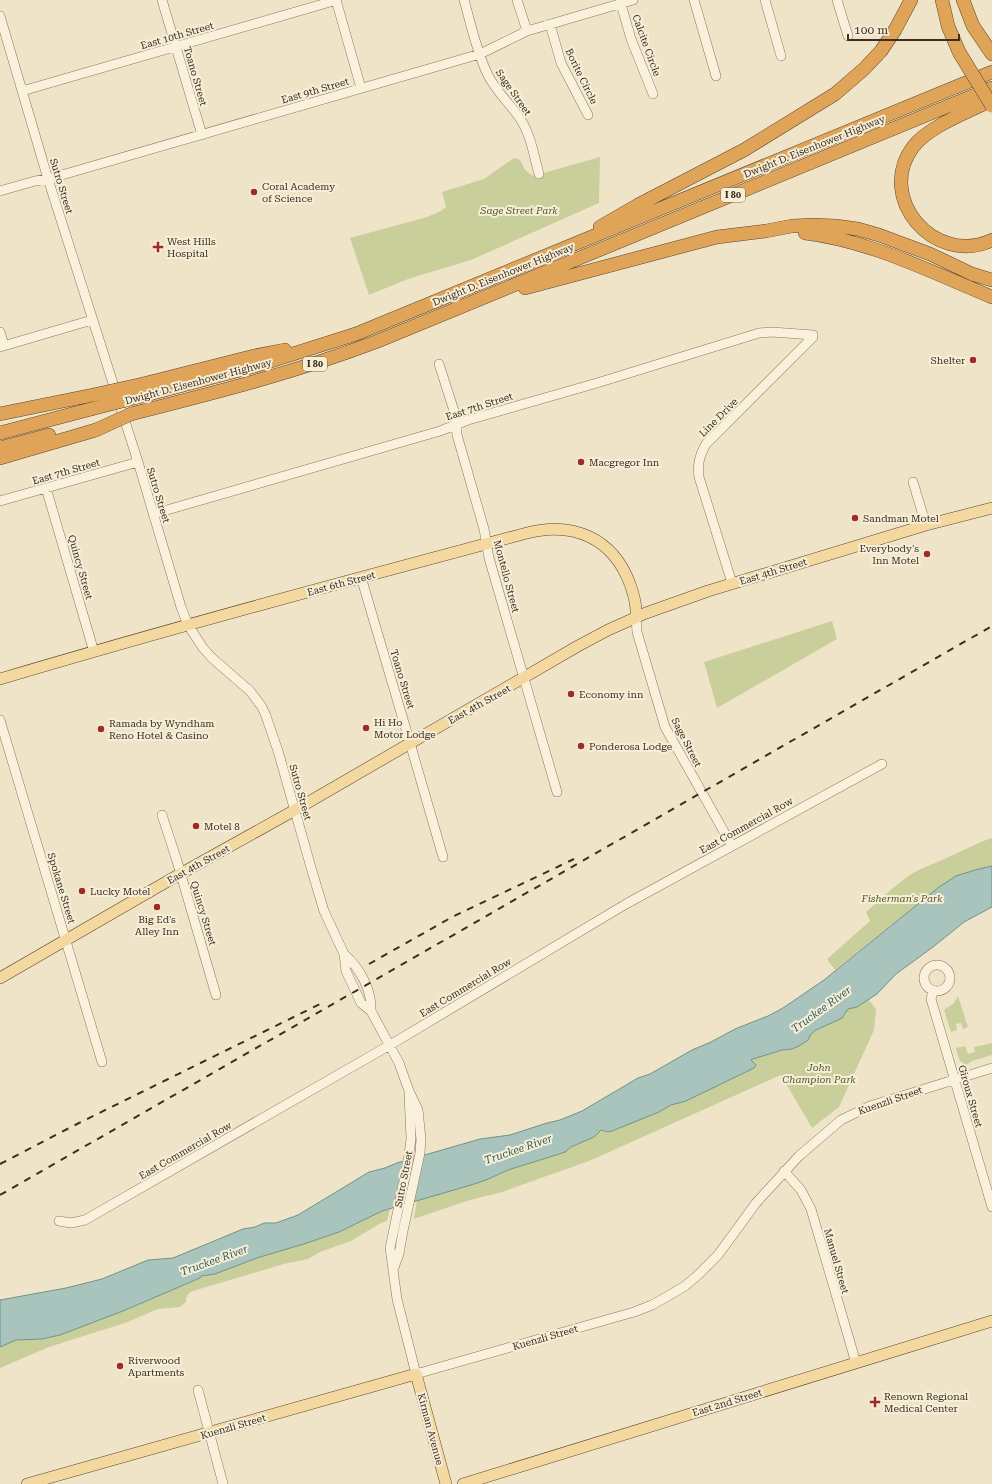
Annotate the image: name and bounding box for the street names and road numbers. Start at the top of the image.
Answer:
street label: Calcite Circle [630,13,663,78]
street label: East 10th Street [139,20,215,51]
street label: Toano Street [182,45,209,107]
street label: Borite Circle [563,47,600,106]
street label: Sage Street [494,67,534,118]
street label: East 9th Street [280,75,351,105]
street label: Dwight D. Eisenhower Highway [742,113,886,180]
street label: Sutro Street [48,157,75,216]
road number: I 80 [721,188,745,202]
street label: Dwight D. Eisenhower Highway [431,241,575,308]
street label: Dwight D. Eisenhower Highway [124,357,273,406]
road number: I 80 [303,357,327,371]
street label: East 7th Street [444,390,514,423]
street label: Line Drive [697,395,740,439]
street label: East 7th Street [31,456,102,486]
street label: Sutro Street [145,466,172,525]
street label: Quincy Street [66,534,95,601]
street label: Montello Street [492,539,522,614]
street label: East 4th Street [738,556,808,587]
street label: East 6th Street [306,569,377,598]
street label: Toano Street [388,648,417,710]
street label: East 4th Street [446,683,513,726]
street label: Sage Street [669,716,704,769]
street label: Sutro Street [287,763,314,822]
street label: East Commercial Row [698,795,795,856]
street label: East 4th Street [165,843,232,886]
street label: Spokane Street [46,851,78,925]
street label: Quincy Street [189,880,219,947]
street label: East Commercial Row [417,955,514,1019]
street label: Giroux Street [956,1064,985,1129]
street label: Kuenzli Street [857,1084,924,1117]
street label: East Commercial Row [137,1119,234,1181]
street label: Sutro Street [393,1150,414,1208]
street label: Manuel Street [822,1227,851,1295]
street label: Kuenzli Street [511,1323,579,1352]
street label: East 2nd Street [691,1387,764,1418]
street label: Kirman Avenue [416,1392,446,1467]
street label: Kuenzli Street [199,1412,267,1441]

